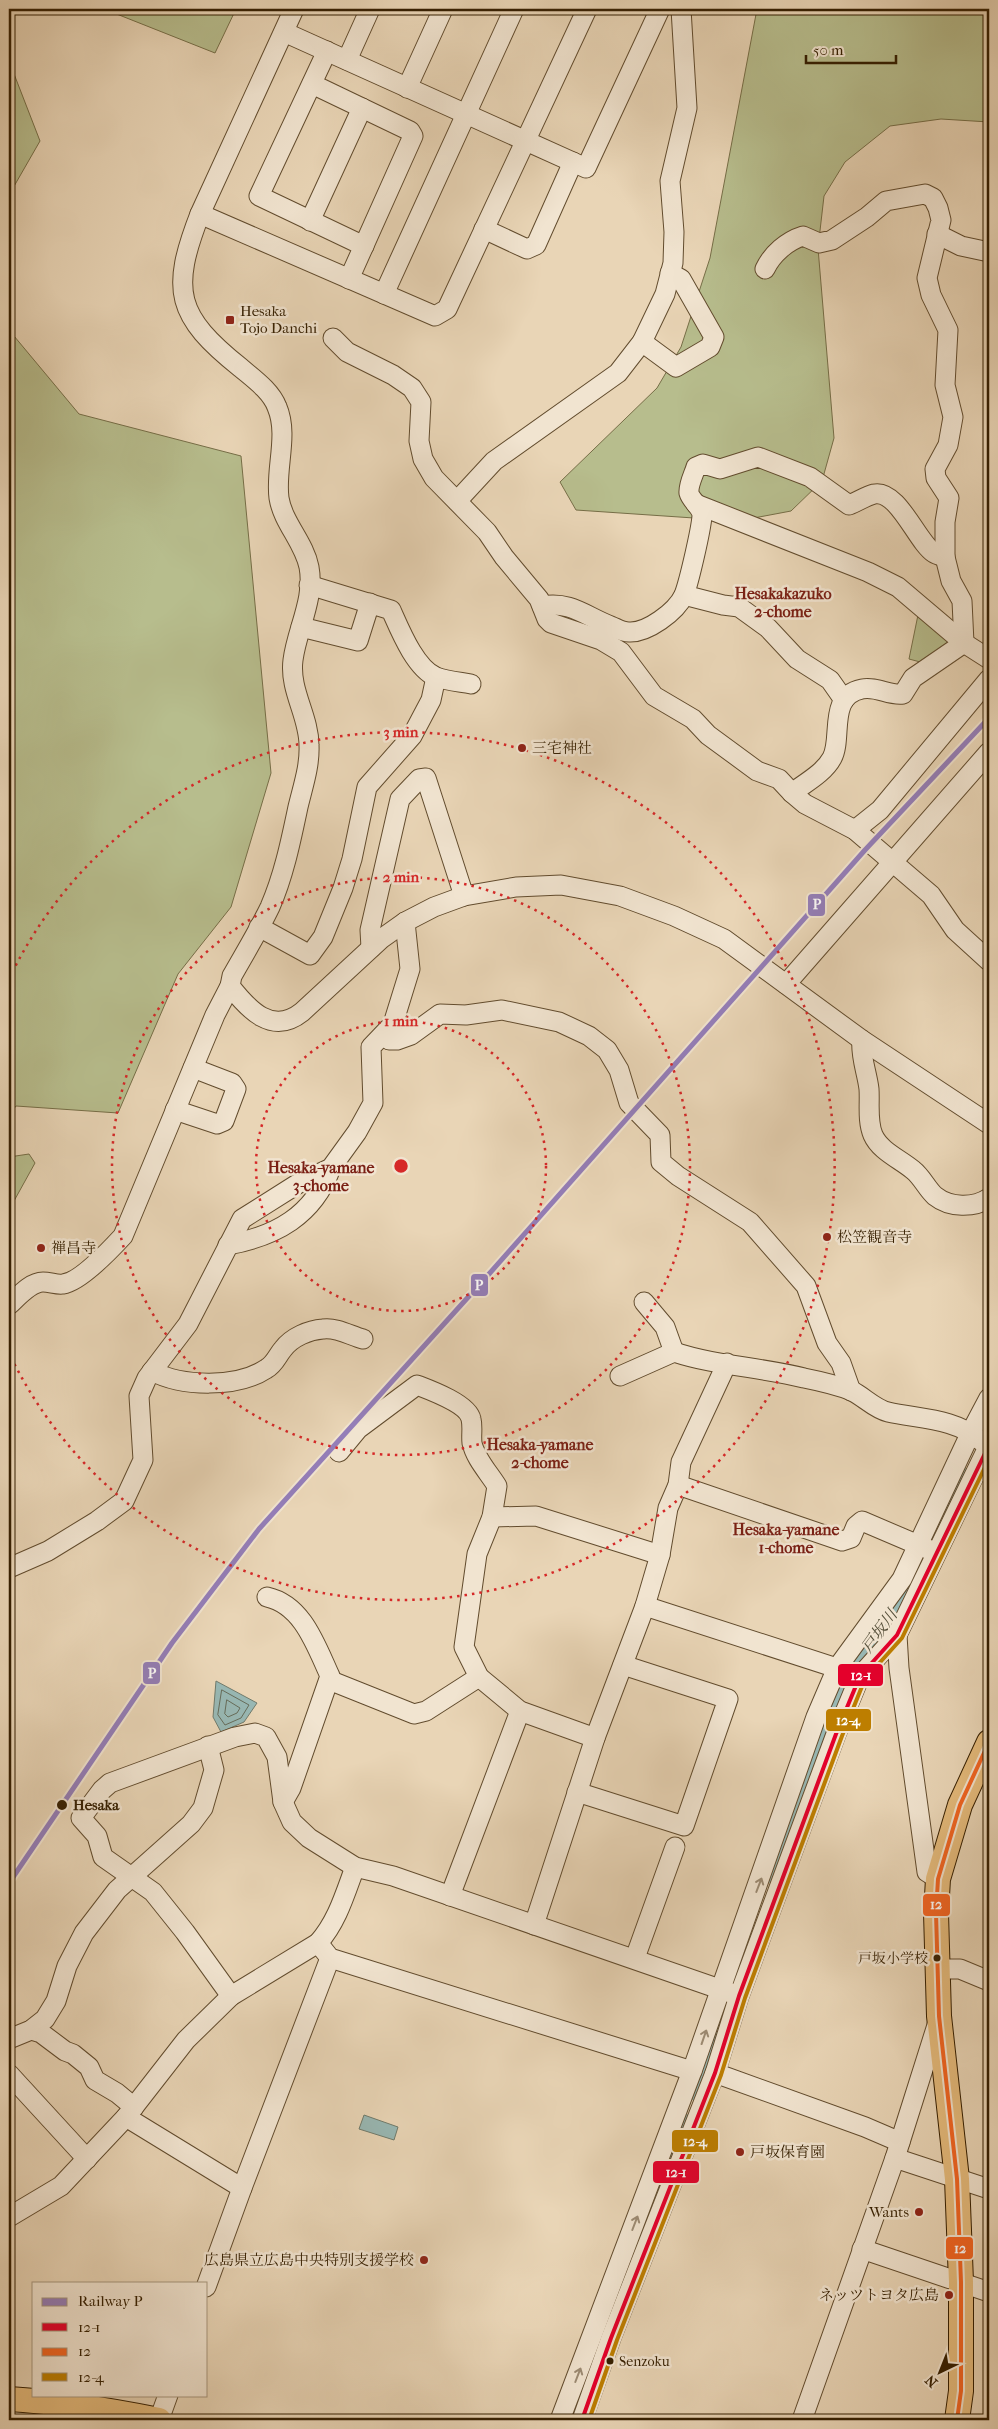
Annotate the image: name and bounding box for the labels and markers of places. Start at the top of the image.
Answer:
place label: Hesaka Tojo Danchi [240,302,318,337]
marker: Hesaka Tojo Danchi [224,314,236,326]
place label: 三宅神社 [532,739,592,757]
marker: 三宅神社 [516,742,528,754]
centre of rings [392,1157,410,1175]
place label: 松笠観音寺 [837,1228,912,1246]
marker: 松笠観音寺 [821,1231,833,1243]
place label: 禅昌寺 [51,1239,96,1257]
marker: 禅昌寺 [35,1242,47,1254]
place label: Hesaka [73,1796,120,1814]
marker: Hesaka [55,1798,69,1812]
place label: 戸坂小学校 [858,1950,928,1967]
marker: 戸坂小学校 [932,1953,942,1963]
place label: 戸坂保育園 [750,2143,825,2161]
marker: 戸坂保育園 [734,2146,746,2158]
place label: Wants [868,2203,909,2221]
marker: Wants [913,2206,925,2218]
place label: 広島県立広島中央特別支援学校 [204,2251,414,2269]
marker: 広島県立広島中央特別支援学校 [418,2254,430,2266]
place label: ネッツトヨタ広島 [819,2286,939,2304]
marker: ネッツトヨタ広島 [943,2289,955,2301]
place label: Senzoku [619,2353,670,2370]
marker: Senzoku [605,2356,615,2366]

